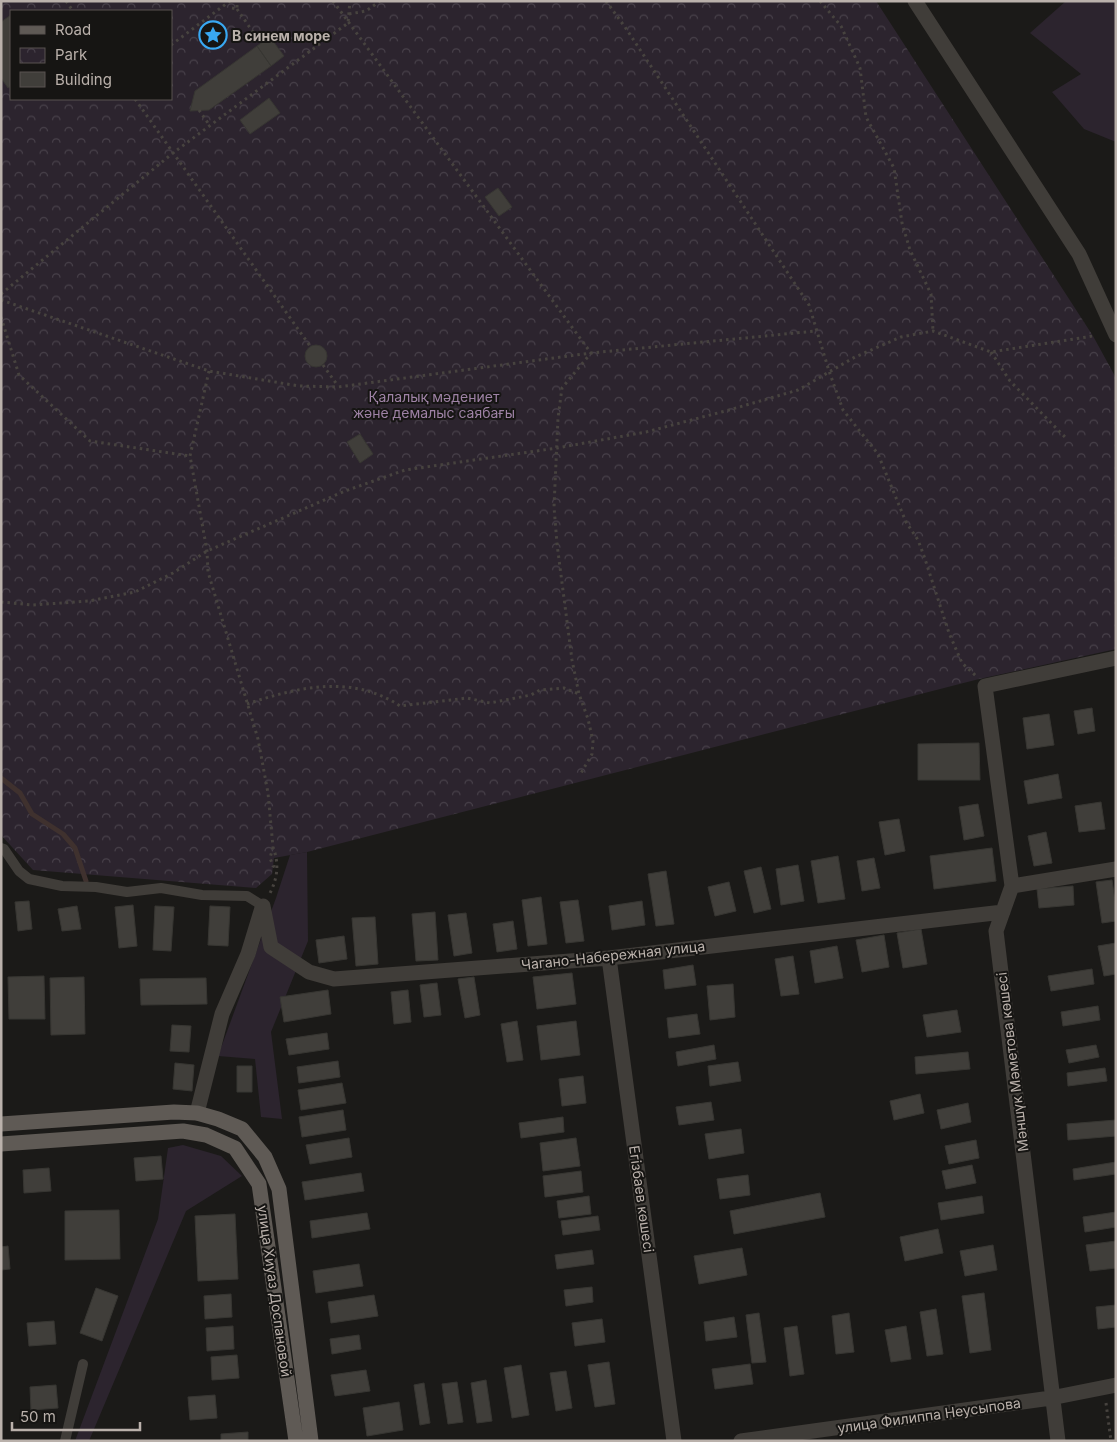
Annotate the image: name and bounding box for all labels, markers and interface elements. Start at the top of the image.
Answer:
legend [10,10,172,100]
text: Road [55,20,91,39]
place icon: В синем море [198,20,228,50]
place label: В синем море [232,27,330,44]
text: Park [55,45,88,64]
text: Building [55,70,112,89]
park label: Қалалық мәдениет және демалыс саябағы [353,388,515,421]
street label: Чагано-Набережная улица [520,937,706,973]
street label: Мәншүк Мәметова көшесі [993,971,1031,1153]
street label: Егізбаев көшесі [626,1144,658,1254]
street label: улица Хиуаз Доспановой [255,1204,295,1378]
street label: улица Филиппа Неусыпова [836,1394,1022,1436]
scale bar [12,1400,140,1432]
text: 50 m [20,1407,56,1426]

